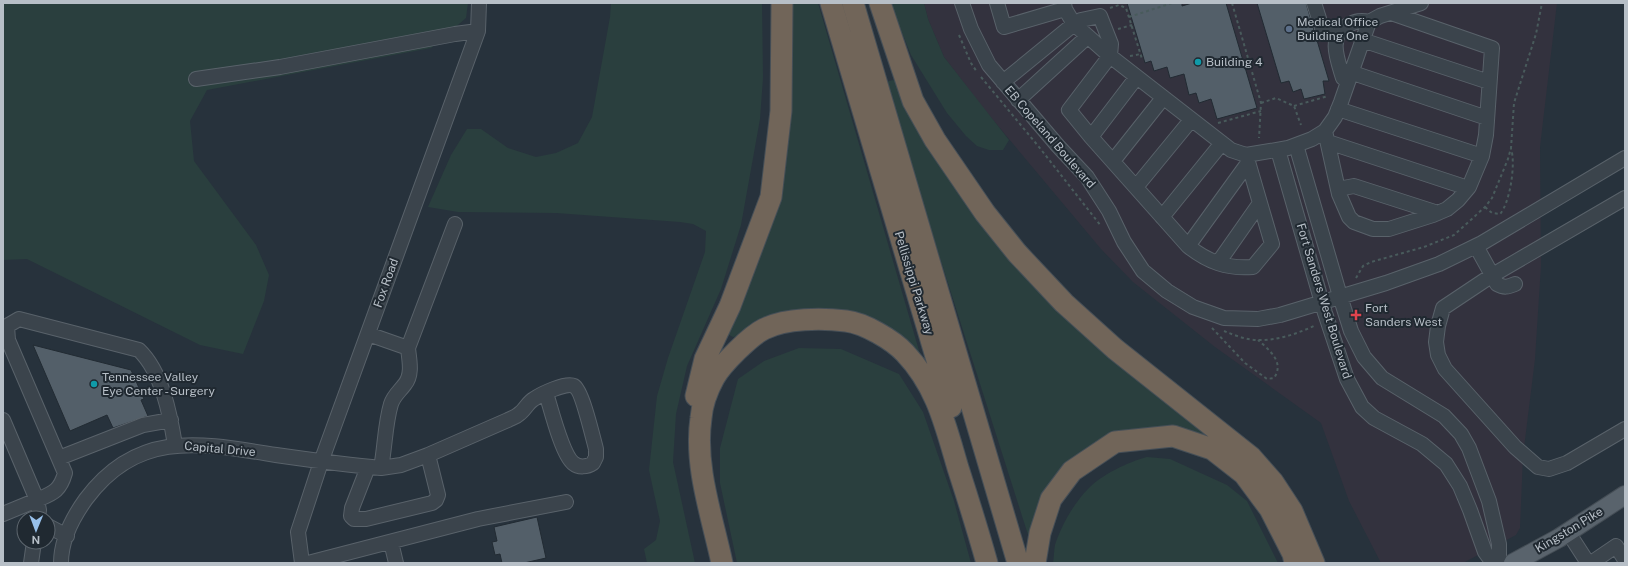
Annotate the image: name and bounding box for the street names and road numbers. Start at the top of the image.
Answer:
street label: EB Copeland Boulevard [1002,83,1098,191]
street label: Fort Sanders West Boulevard [1294,221,1354,381]
street label: Pellissippi Parkway [892,230,937,337]
street label: Fox Road [371,256,401,310]
street label: Capital Drive [184,439,256,459]
street label: Kingston Pike [1533,504,1606,556]

